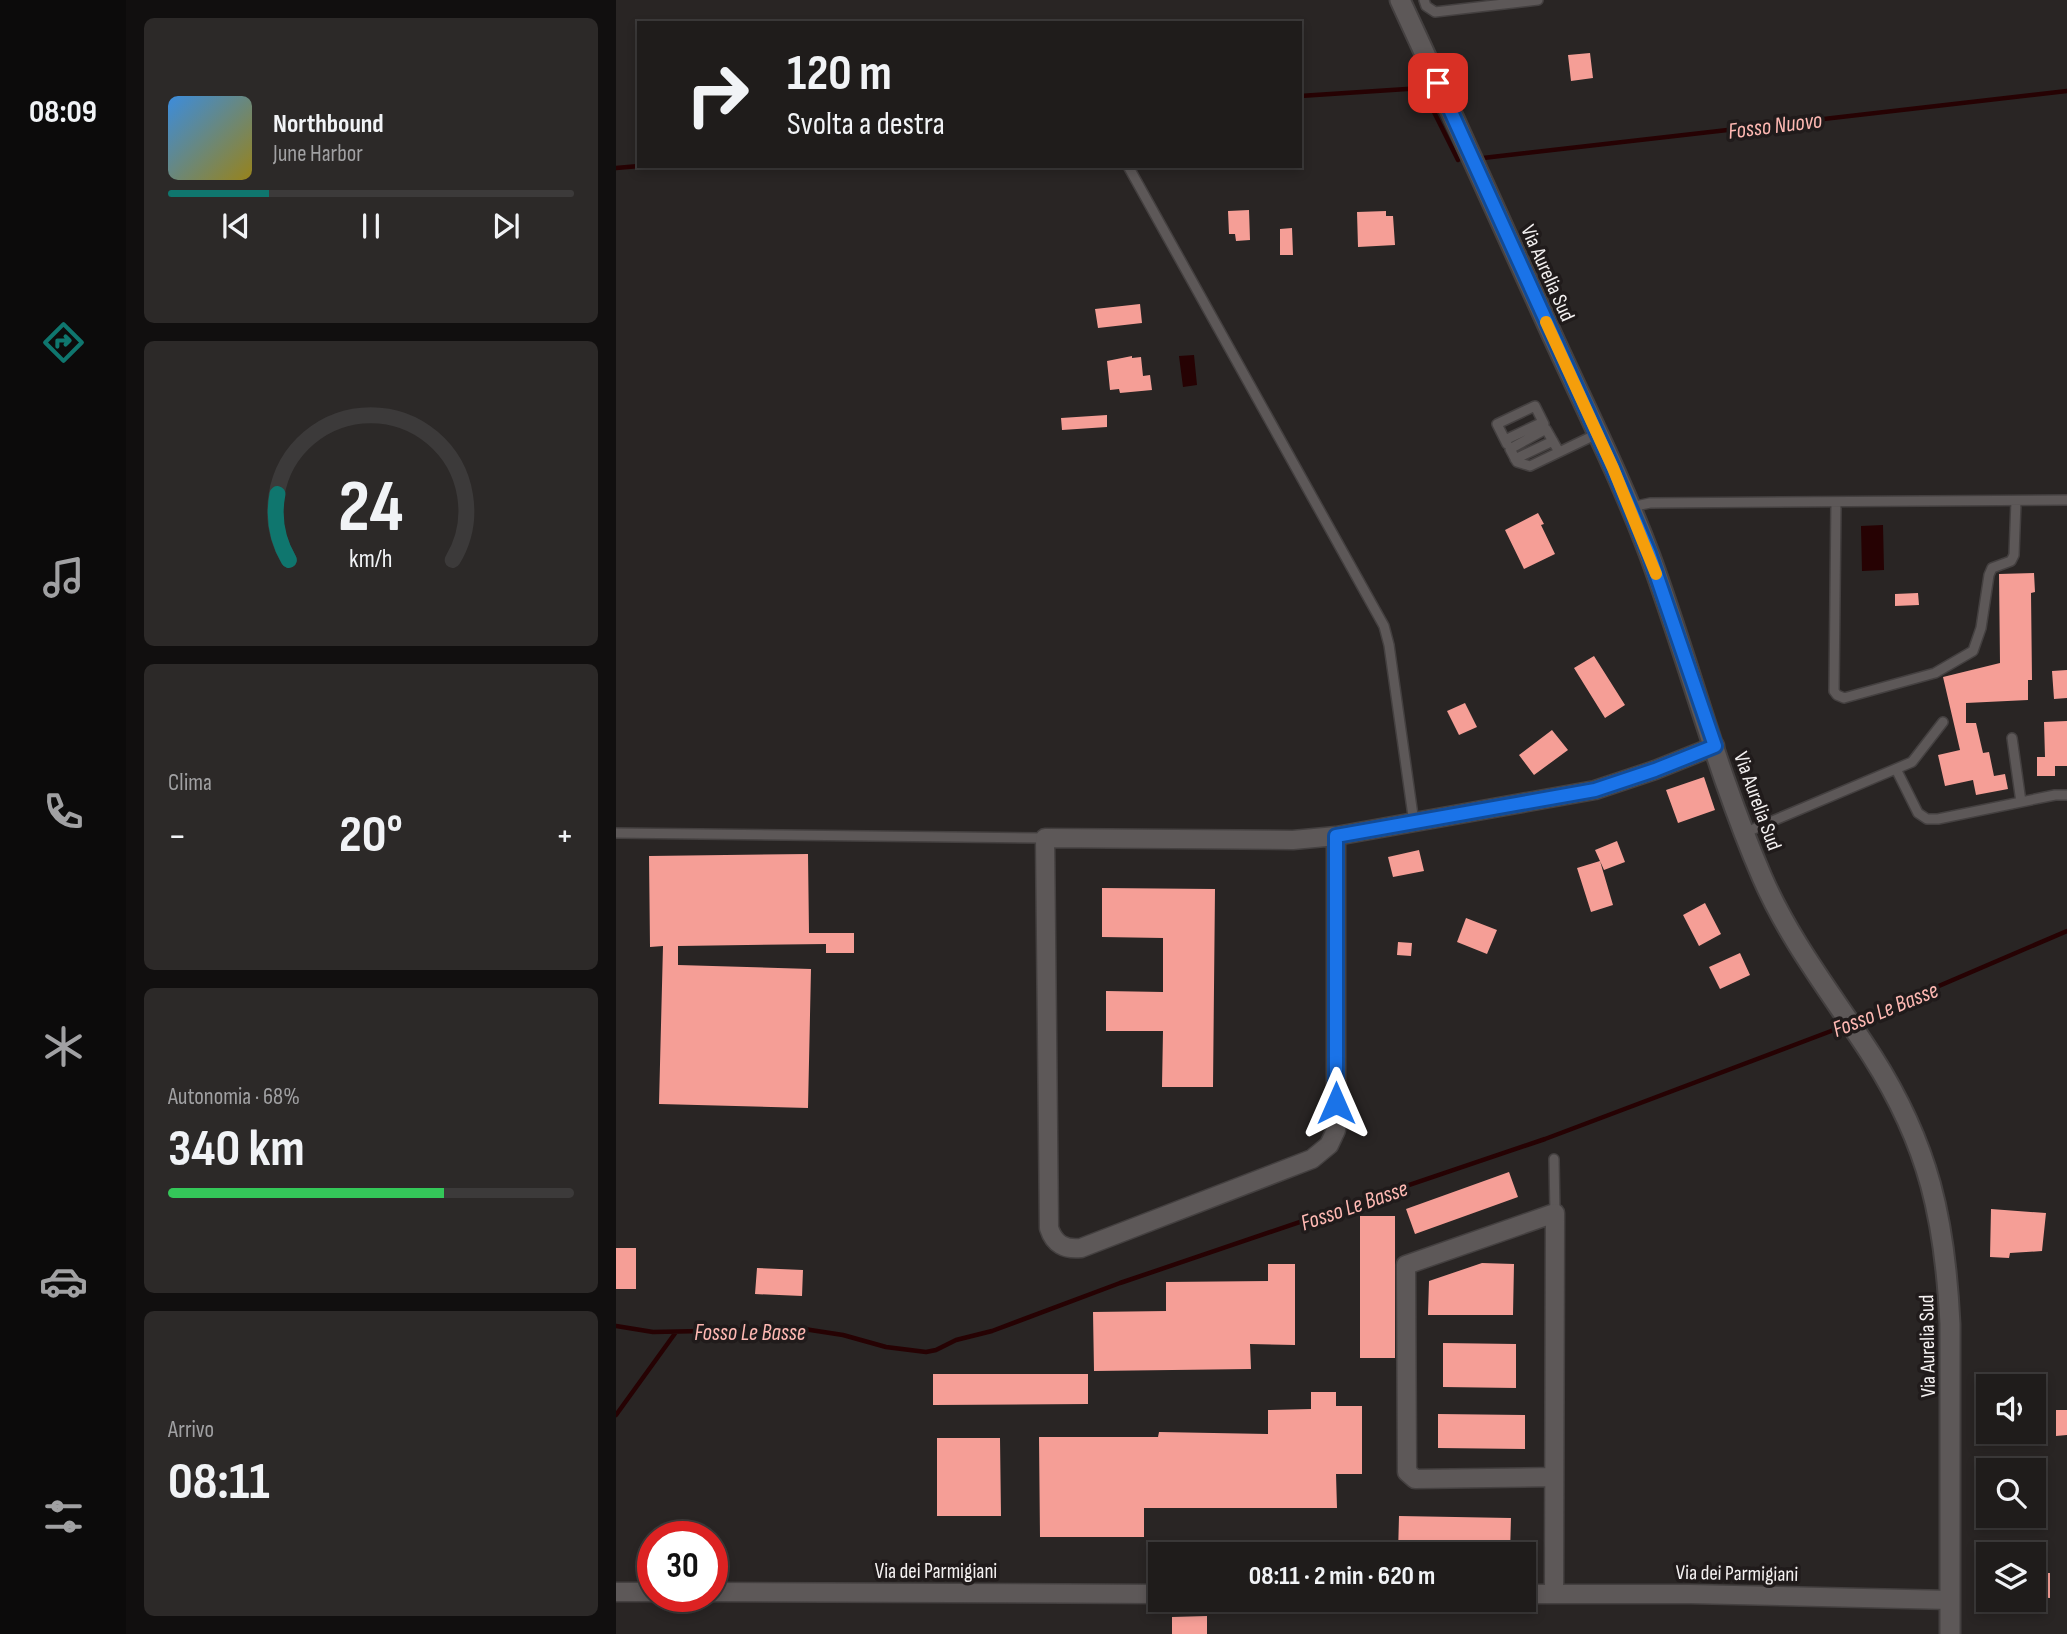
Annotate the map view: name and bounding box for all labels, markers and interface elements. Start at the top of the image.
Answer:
text: 120 m [787,45,892,104]
icon: right [672,49,763,140]
pin [1408,53,1468,113]
icon: arrive [1419,64,1457,102]
text: 08:09 [29,93,97,132]
text: Svolta a destra [787,105,945,144]
water label: Fosso Nuovo [1727,106,1824,146]
text: Northbound [273,109,384,140]
text: June Harbor [273,140,363,168]
icon: previous [217,207,255,245]
icon: pause [352,207,390,245]
icon: next [487,207,525,245]
street label: Via Aurelia Sud [1515,221,1580,325]
icon: directions [39,318,88,367]
text: 24 [338,464,404,552]
text: km/h [349,544,393,575]
icon: music [39,553,88,602]
street label: Via Aurelia Sud [1728,749,1787,854]
text: Clima [168,769,212,797]
icon: phone [39,787,88,836]
text: 20° [339,804,403,867]
text: − [168,814,187,859]
text: + [555,814,574,859]
water label: Fosso Le Basse [1828,976,1942,1044]
icon: climate [39,1022,88,1071]
position arrow [1299,1066,1373,1140]
text: Autonomia · 68% [168,1083,300,1111]
text: 340 km [168,1118,305,1181]
water label: Fosso Le Basse [1297,1175,1412,1237]
icon: car [39,1257,88,1306]
street label: Via Aurelia Sud [1914,1294,1941,1398]
water label: Fosso Le Basse [694,1319,806,1347]
map controls [1976,1374,2046,1612]
button: sound [1976,1374,2046,1444]
text: Arrivo [168,1416,214,1444]
text: 08:11 [168,1451,270,1514]
button: search [1976,1458,2046,1528]
icon: filters [39,1492,88,1541]
speed limit sign: 30 [637,1521,728,1612]
button: layers [1976,1542,2046,1612]
street label: Via dei Parmigiani [875,1559,997,1584]
street label: Via dei Parmigiani [1675,1560,1798,1587]
text: 08:11 · 2 min · 620 m [1249,1561,1435,1592]

